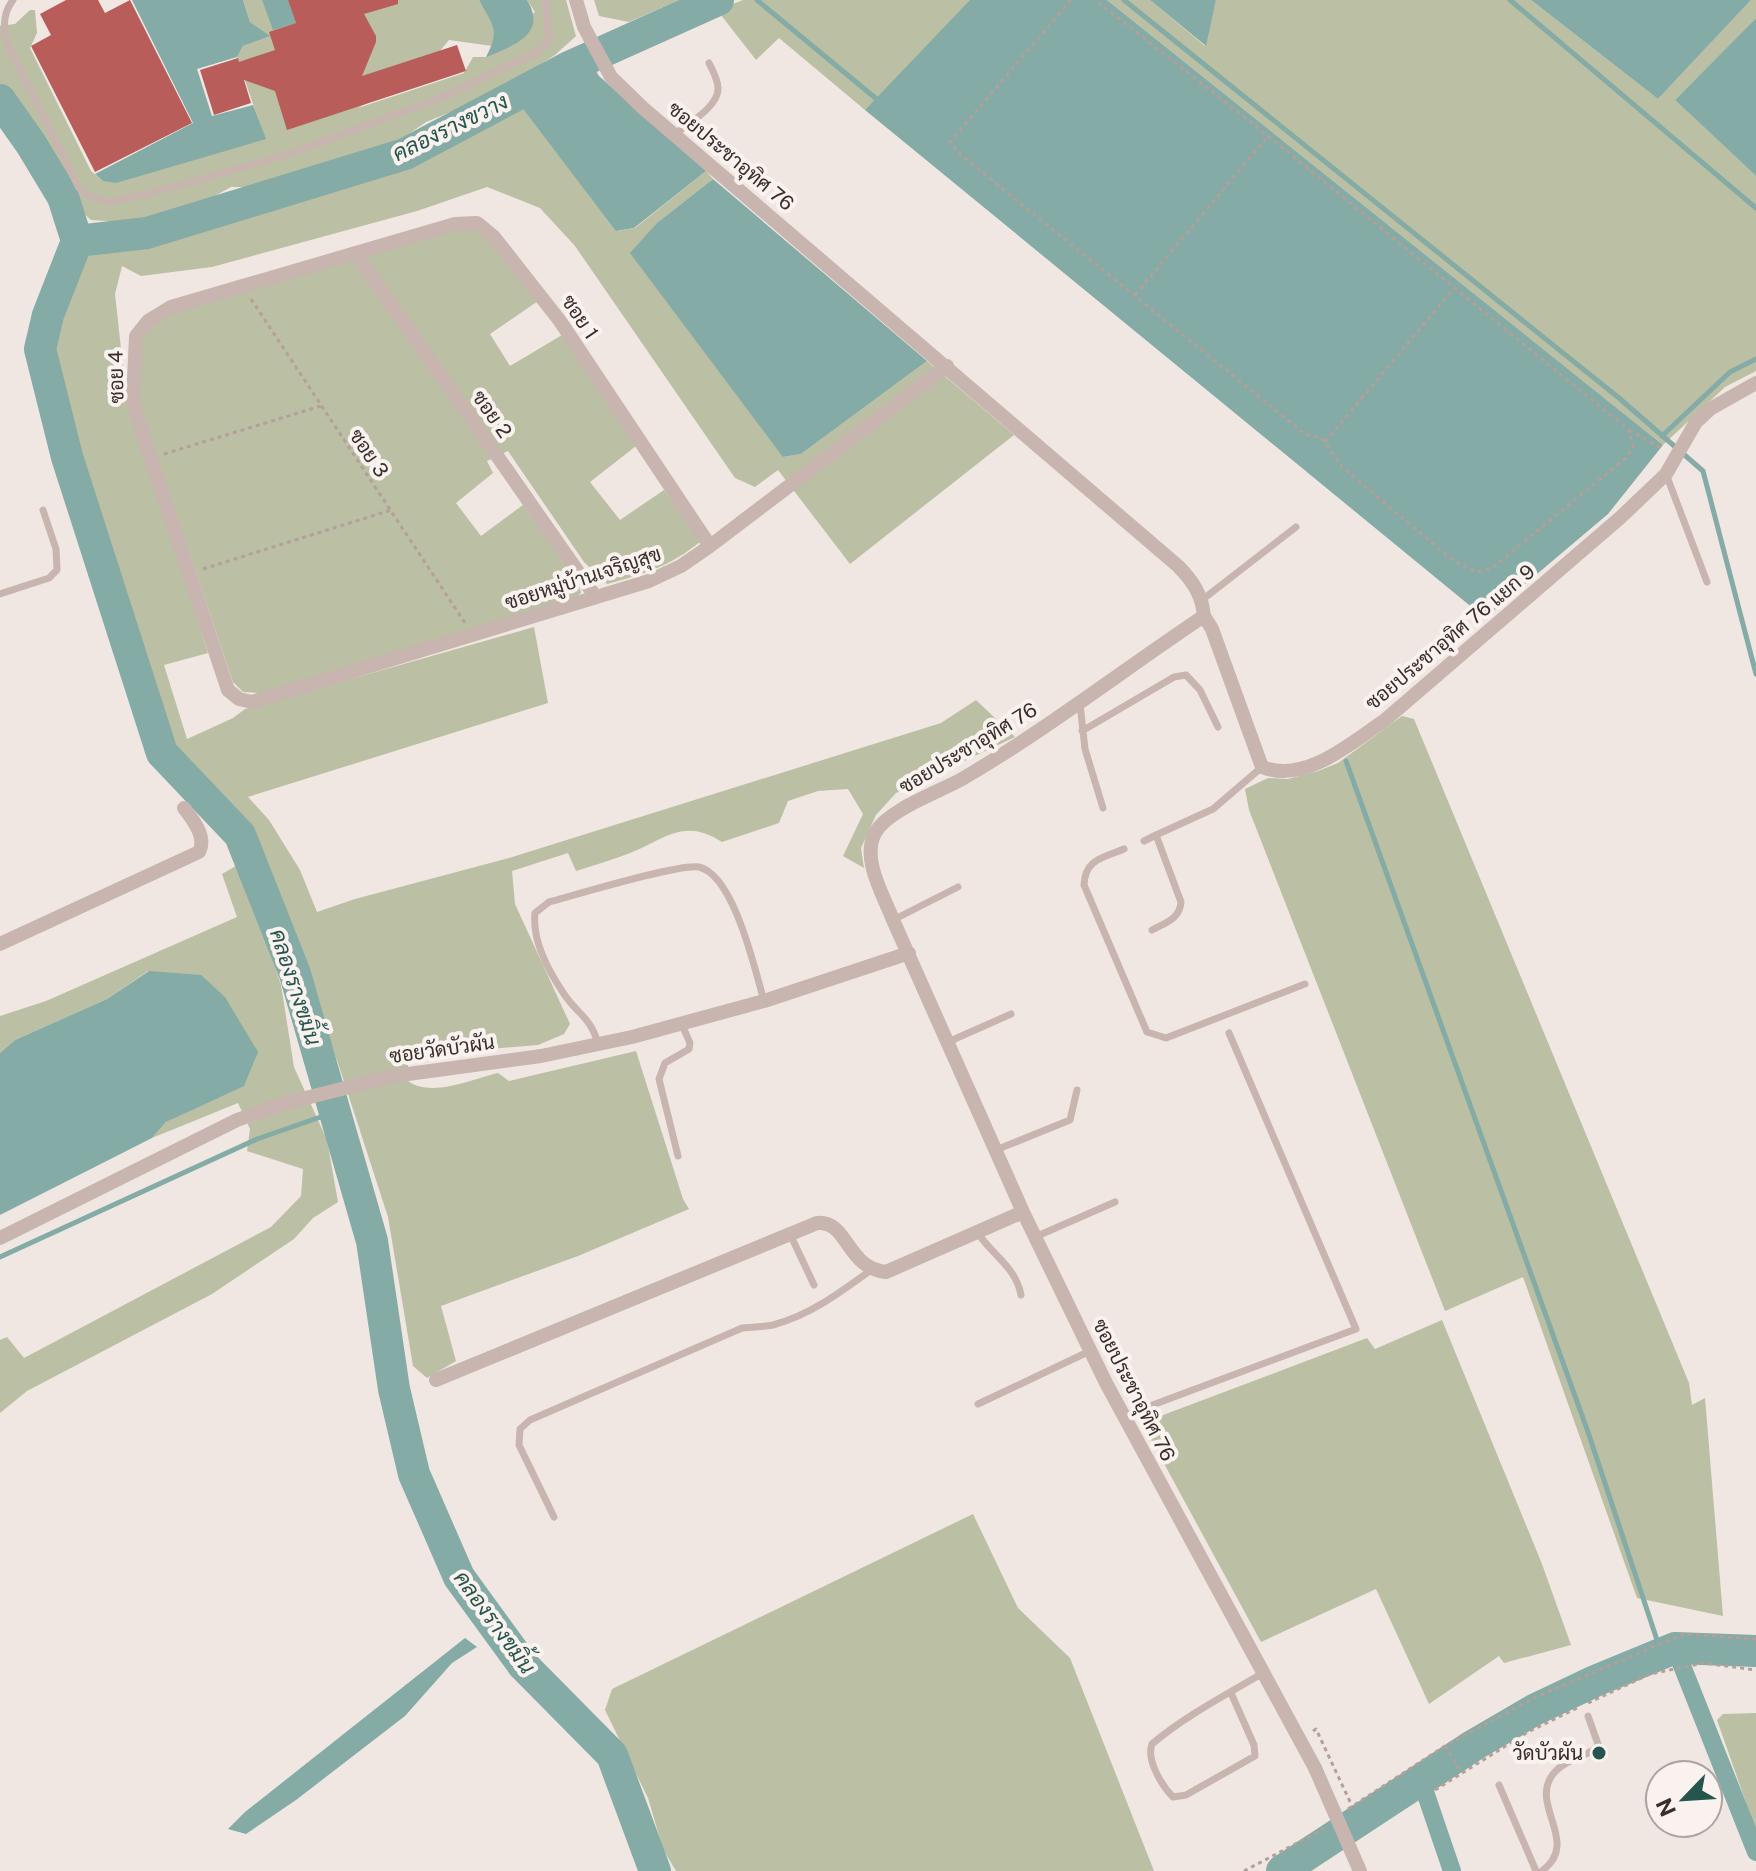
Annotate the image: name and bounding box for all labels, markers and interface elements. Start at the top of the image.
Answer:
water label: คลองรางขวาง [388,88,512,166]
street label: ซอยประชาอุทิศ 76 [662,96,799,217]
street label: ซอย 1 [556,290,604,344]
street label: ซอย 4 [104,350,128,404]
street label: ซอย 2 [467,386,517,442]
street label: ซอย 3 [344,424,394,482]
street label: ซอยหมู่บ้านเจริญสุข [502,541,665,617]
street label: ซอยประชาอุทิศ 76 แยก 9 [1361,559,1541,716]
street label: ซอยประชาอุทิศ 76 [895,697,1042,800]
water label: คลองรางขมิ้น [265,924,332,1048]
street label: ซอยวัดบัวผัน [388,1030,496,1068]
street label: ซอยประชาอุทิศ 76 [1086,1315,1180,1466]
water label: คลองรางขมิ้น [449,1563,545,1679]
place label: วัดบัวผัน [1513,1741,1583,1765]
marker: วัดบัวผัน [1590,1744,1608,1762]
north arrow [1644,1759,1724,1839]
text: N [1650,1794,1681,1821]

